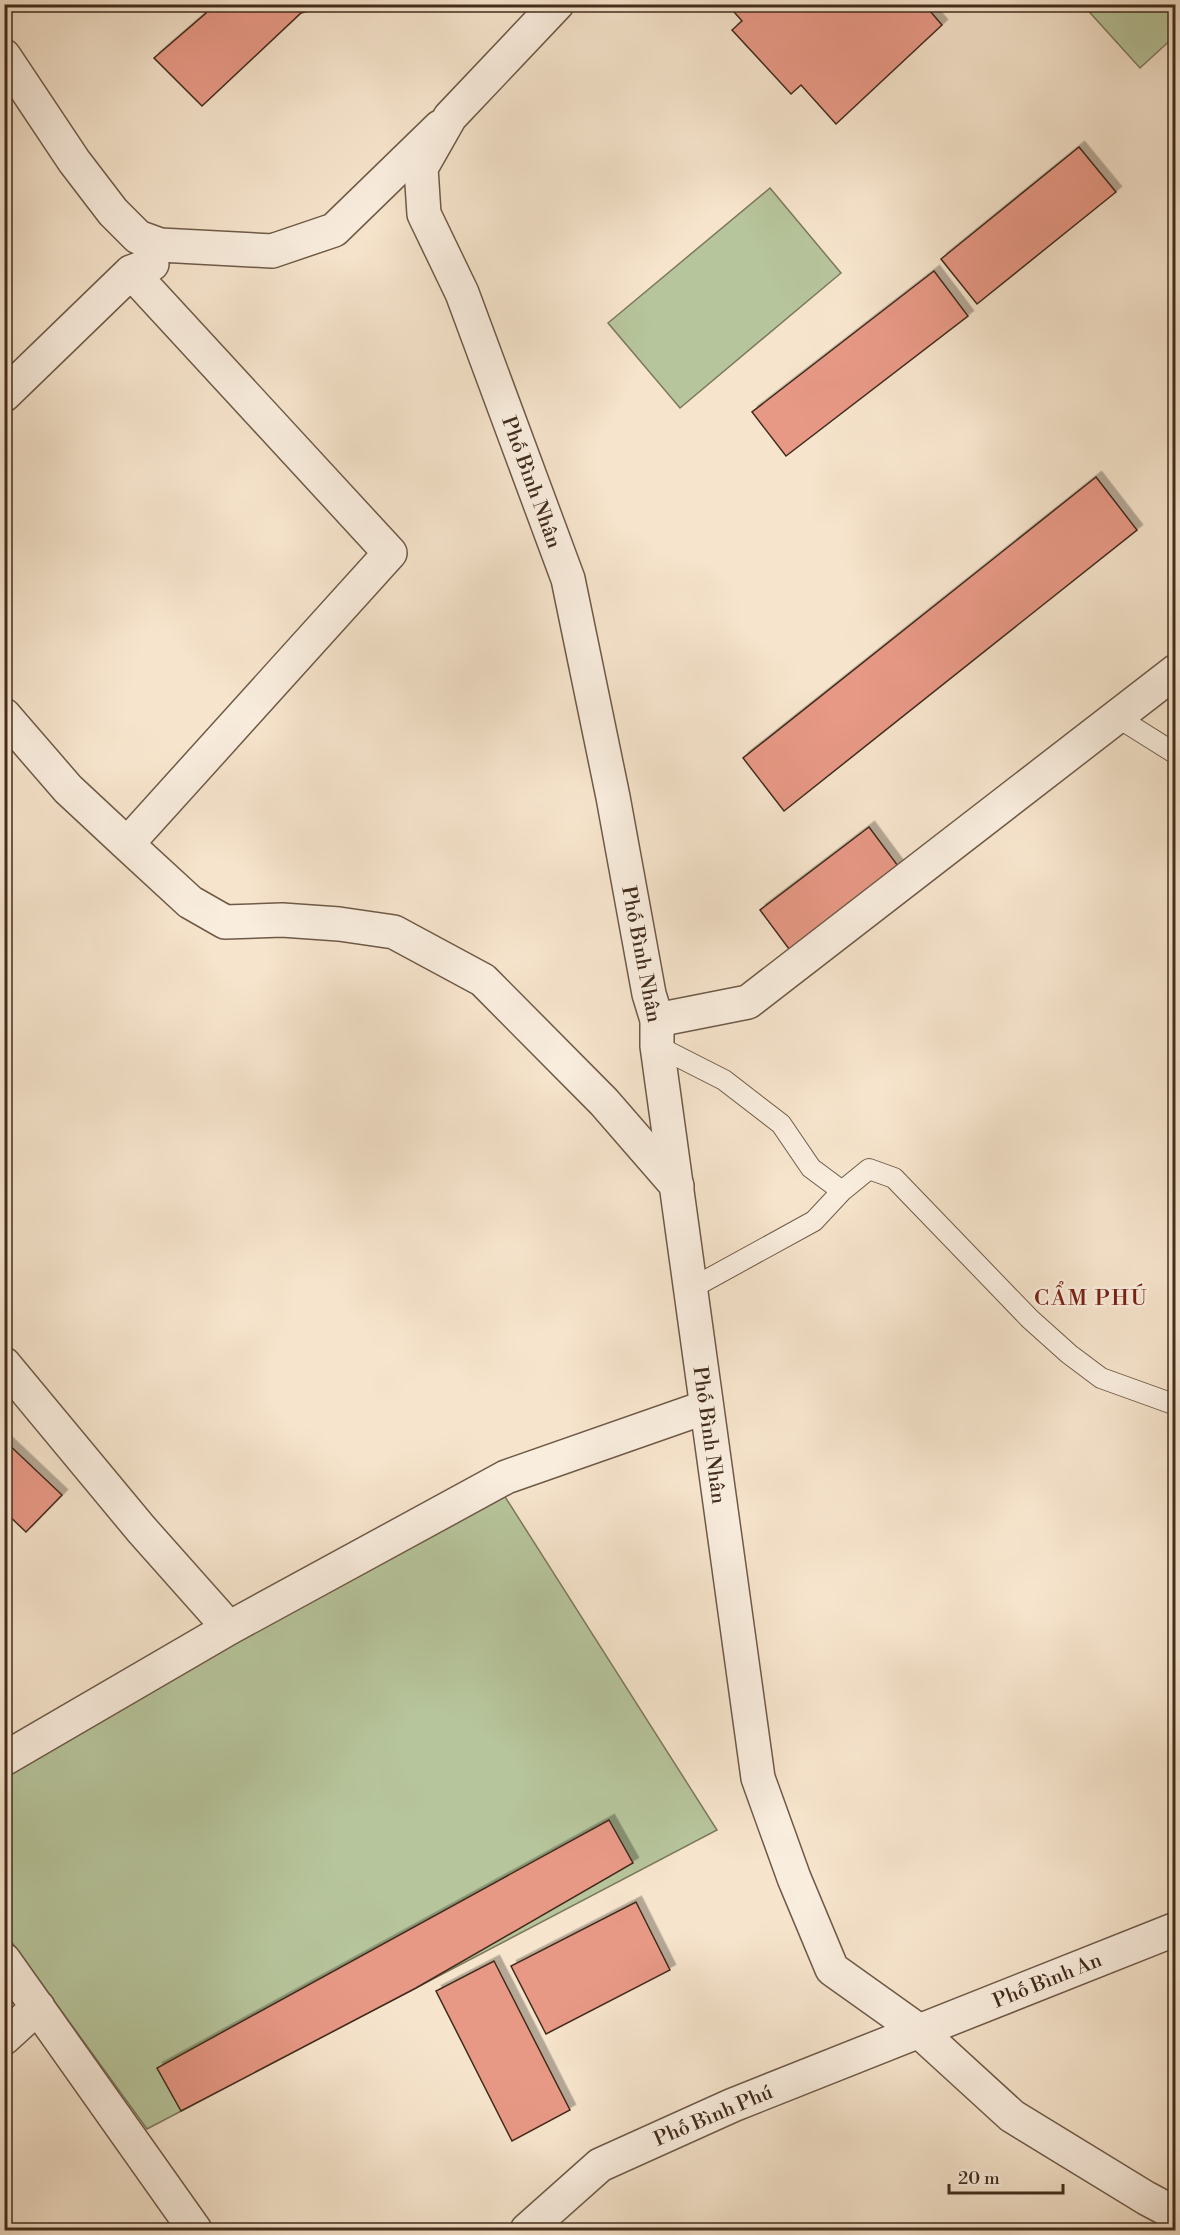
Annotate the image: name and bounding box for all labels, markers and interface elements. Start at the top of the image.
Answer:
street label: Phố Bình Nhân [495,413,566,552]
street label: Phố Bình Nhân [615,884,666,1025]
district label: CẨM PHÚ [1034,1281,1148,1312]
street label: Phố Bình Nhân [687,1365,731,1506]
street label: Phố Bình An [989,1948,1106,2015]
street label: Phố Bình Phú [650,2080,777,2153]
scale bar [949,2157,1063,2195]
text: 20 m [958,2167,1000,2190]

